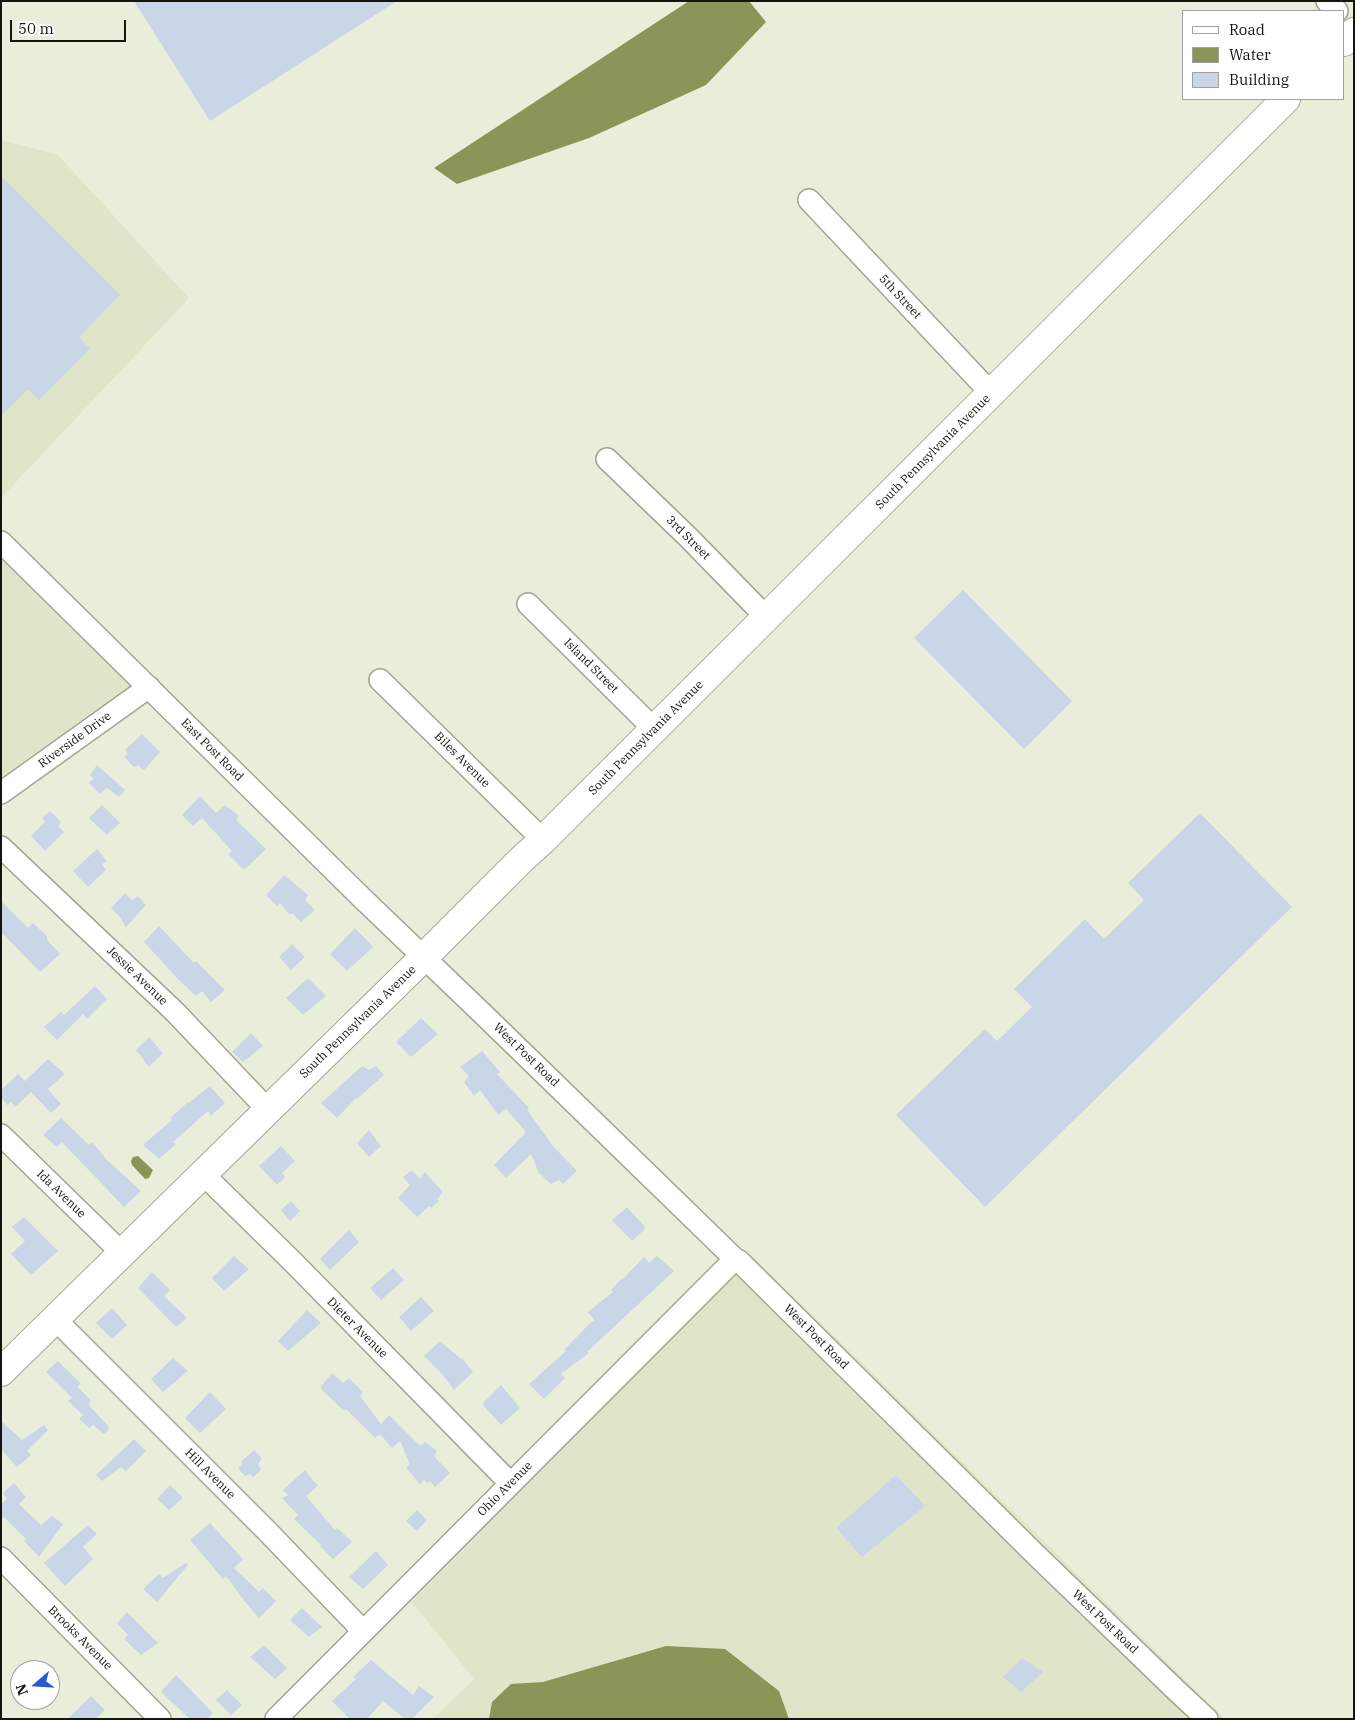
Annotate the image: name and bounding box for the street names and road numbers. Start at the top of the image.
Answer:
street label: 5th Street [876,272,924,322]
street label: South Pennsylvania Avenue [873,392,993,512]
street label: 3rd Street [663,513,713,563]
street label: Island Street [561,636,621,696]
street label: South Pennsylvania Avenue [586,678,706,798]
street label: Riverside Drive [36,709,114,771]
street label: East Post Road [178,716,246,784]
street label: Biles Avenue [431,729,493,791]
street label: Jessie Avenue [104,944,170,1008]
street label: South Pennsylvania Avenue [297,963,419,1081]
street label: West Post Road [490,1020,562,1090]
street label: Ida Avenue [33,1167,89,1221]
street label: Dieter Avenue [324,1295,390,1361]
street label: West Post Road [781,1302,851,1372]
street label: Hill Avenue [182,1446,238,1502]
street label: Ohio Avenue [475,1459,535,1519]
street label: West Post Road [1069,1587,1141,1657]
street label: Brooks Avenue [45,1603,115,1673]

